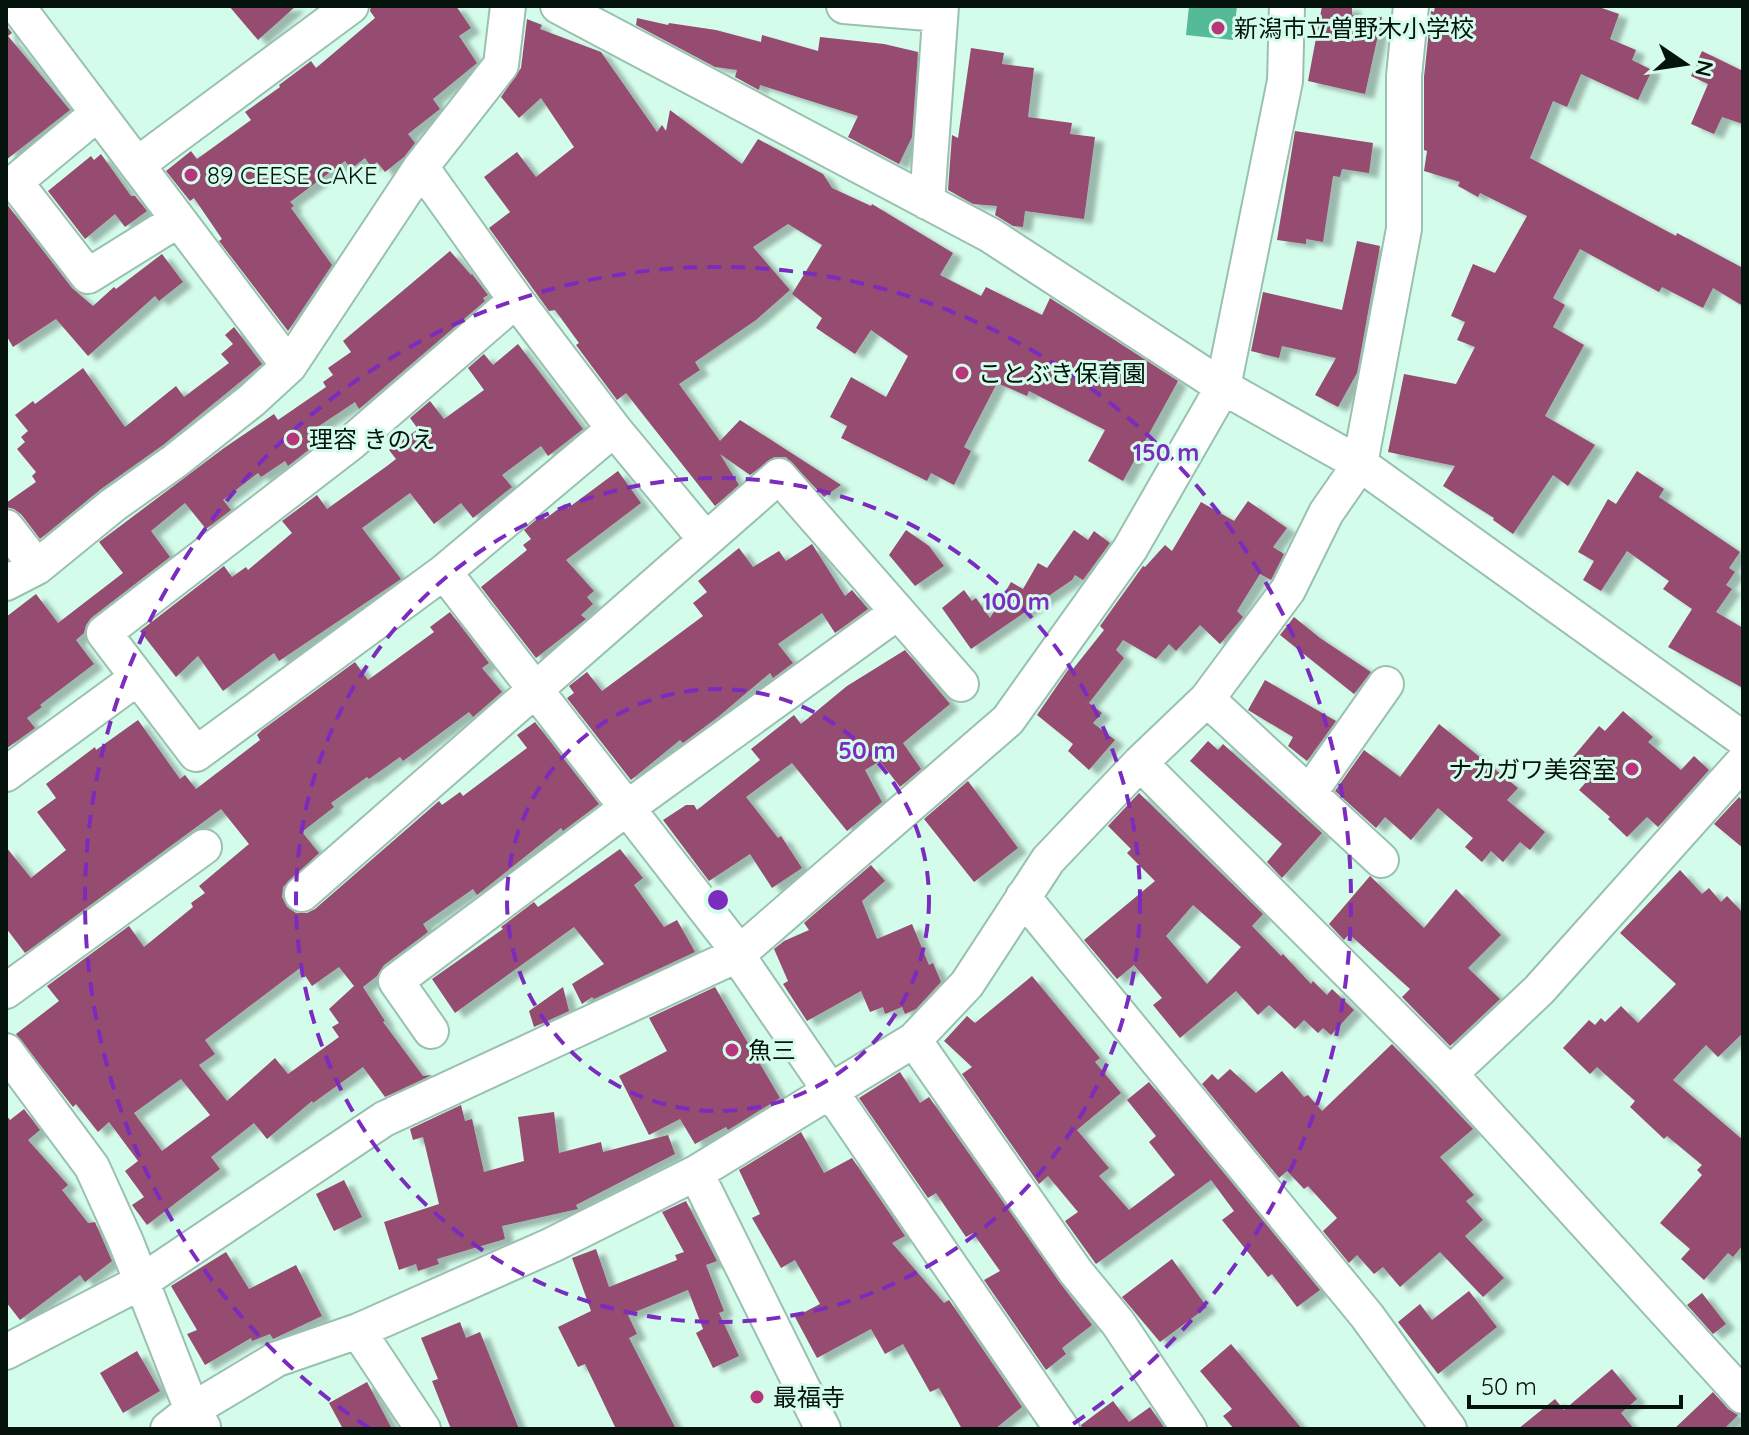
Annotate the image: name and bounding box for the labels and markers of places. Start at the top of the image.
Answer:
place label: 新潟市立曽野木小学校 [1234,13,1474,43]
marker: 新潟市立曽野木小学校 [1209,19,1227,37]
place label: 89 CEESE CAKE [207,160,378,190]
marker: 89 CEESE CAKE [182,166,200,184]
place label: ことぶき保育園 [978,358,1146,388]
marker: ことぶき保育園 [953,364,971,382]
place label: 理容 きのえ [309,424,436,454]
marker: 理容 きのえ [284,430,302,448]
place label: ナカガワ美容室 [1448,754,1616,784]
marker: ナカガワ美容室 [1623,760,1641,778]
centre of rings [704,886,732,914]
place label: 魚三 [748,1035,796,1065]
marker: 魚三 [723,1041,741,1059]
place label: 最福寺 [773,1382,845,1412]
marker: 最福寺 [748,1388,766,1406]

